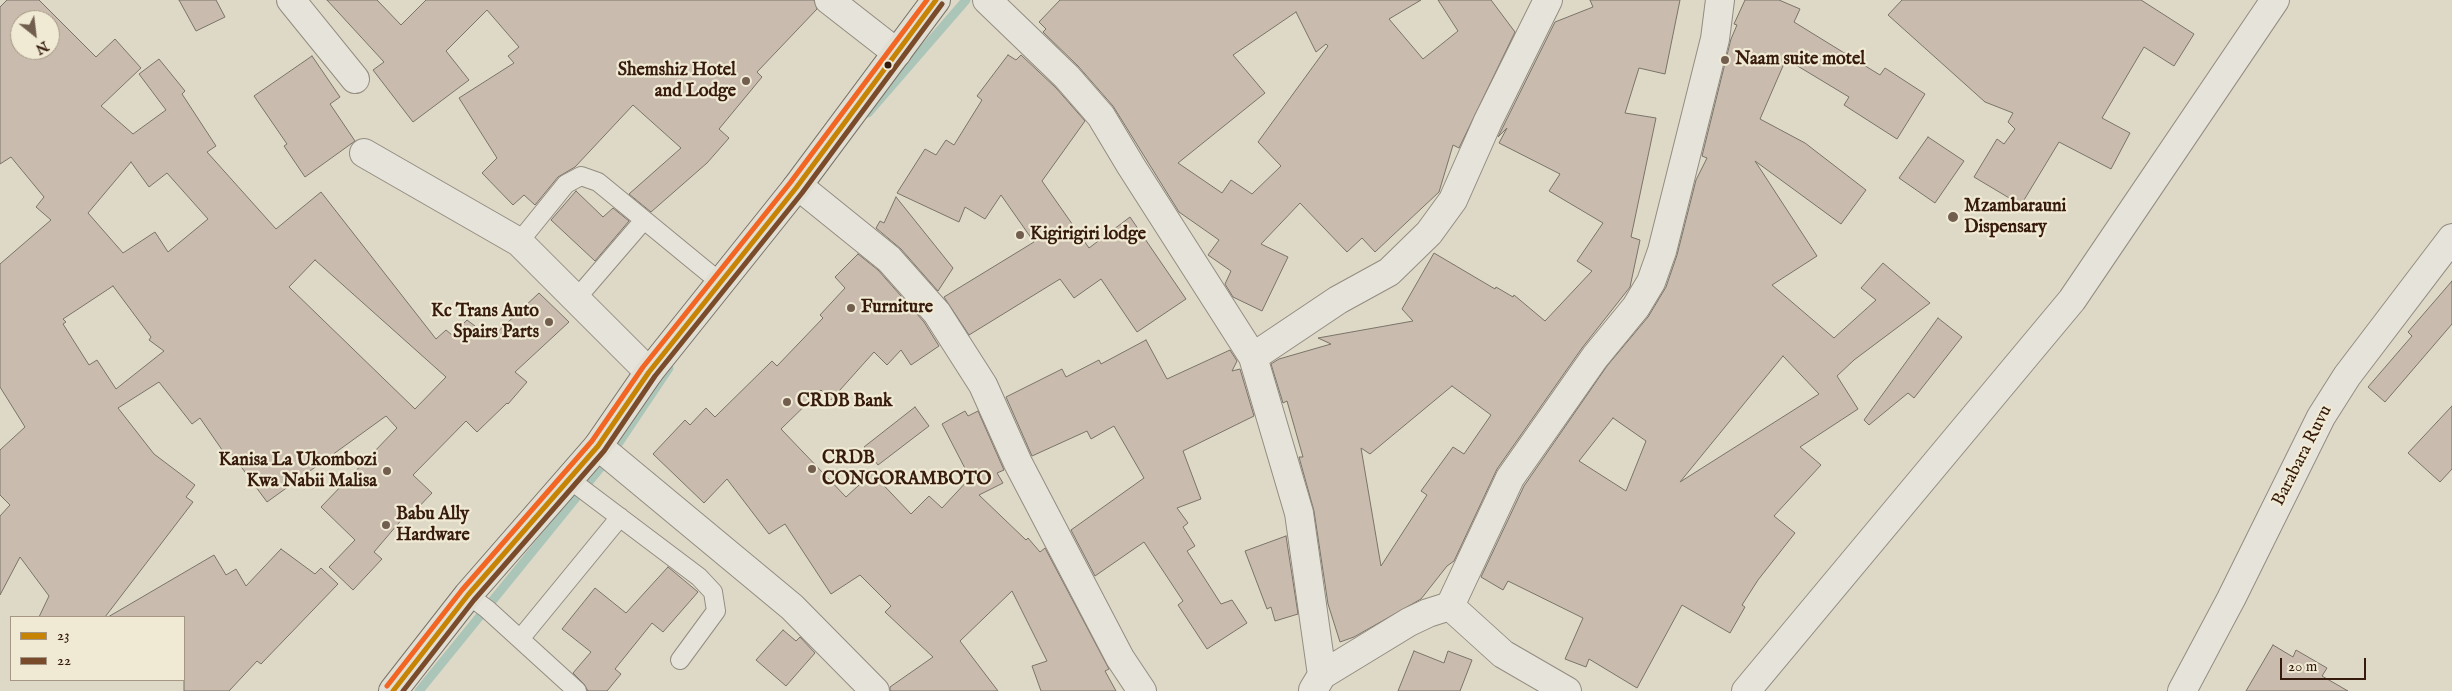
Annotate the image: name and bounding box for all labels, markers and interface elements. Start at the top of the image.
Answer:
north arrow [10,10,60,60]
text: N [32,36,51,58]
place label: Naam suite motel [1735,49,1865,71]
marker: Naam suite motel [1719,54,1731,66]
place label: Shemshiz Hotel and Lodge [618,60,736,102]
unlabelled marker [883,60,893,70]
marker: Shemshiz Hotel and Lodge [740,75,752,87]
place label: Mzambarauni Dispensary [1964,196,2066,238]
marker: Mzambarauni Dispensary [1946,210,1960,224]
place label: Kigirigiri lodge [1030,224,1146,246]
marker: Kigirigiri lodge [1014,229,1026,241]
place label: Furniture [861,297,933,319]
place label: Kc Trans Auto Spairs Parts [431,301,539,344]
marker: Furniture [845,302,857,314]
marker: Kc Trans Auto Spairs Parts [543,316,555,328]
place label: CRDB Bank [797,391,892,413]
marker: CRDB Bank [781,396,793,408]
street label: Barabara Ruvu [2268,402,2338,510]
place label: CRDB CONGORAMBOTO [822,448,991,490]
place label: Kanisa La Ukombozi Kwa Nabii Malisa [219,450,377,492]
marker: CRDB CONGORAMBOTO [806,463,818,475]
marker: Kanisa La Ukombozi Kwa Nabii Malisa [381,465,393,477]
place label: Babu Ally Hardware [396,504,470,546]
marker: Babu Ally Hardware [380,519,392,531]
legend [10,616,185,681]
text: 23 [57,626,70,645]
scale bar [2282,648,2368,680]
text: 22 [57,651,71,670]
text: 20 m [2288,657,2317,676]

